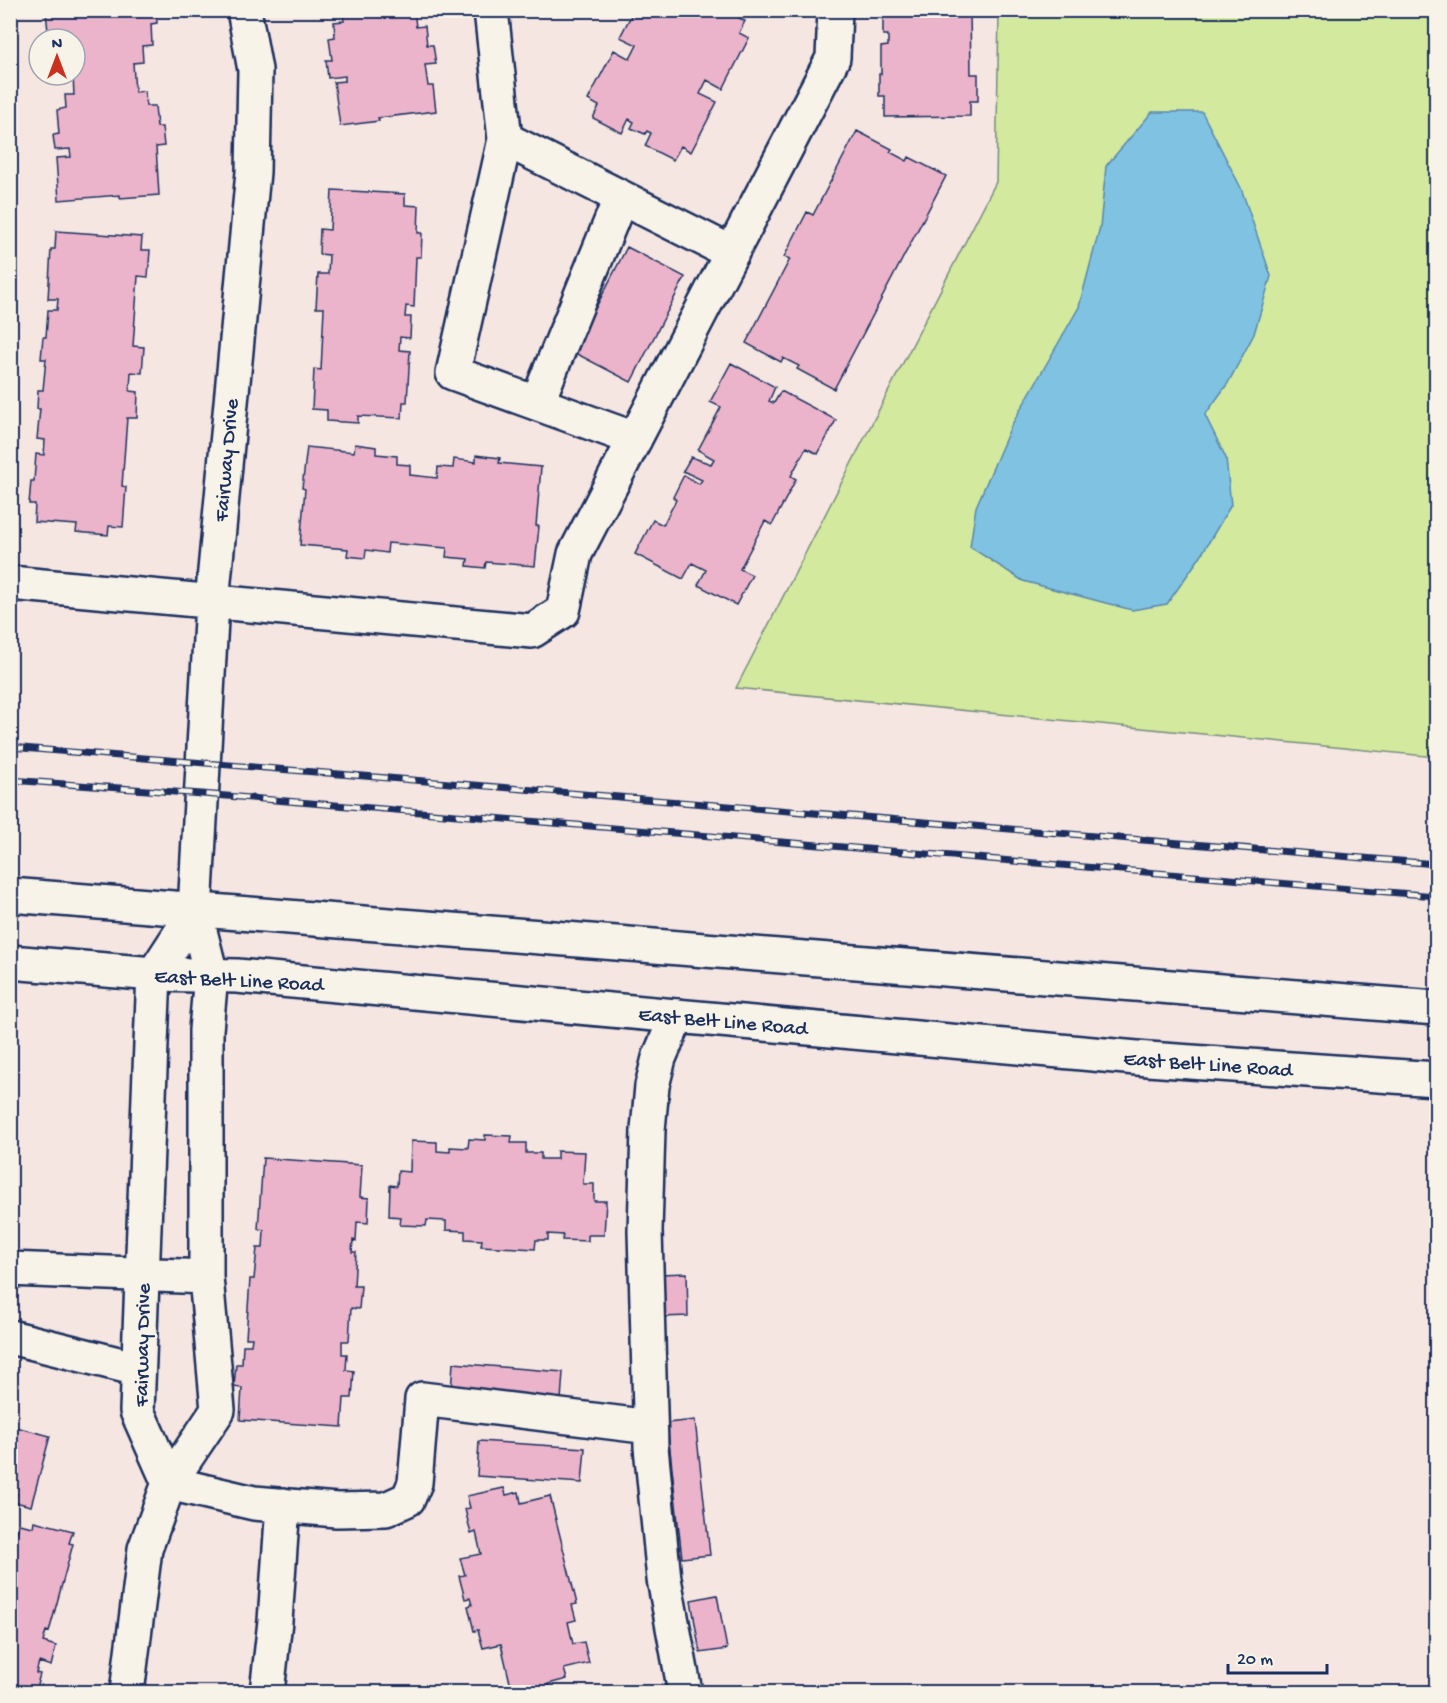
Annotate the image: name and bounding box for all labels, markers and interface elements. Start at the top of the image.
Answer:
north arrow [27,27,87,87]
text: N [52,36,63,55]
street label: Fairway Drive [211,397,246,524]
street label: East Belt Line Road [153,966,326,1000]
street label: East Belt Line Road [637,1004,810,1043]
street label: East Belt Line Road [1122,1048,1295,1085]
street label: Fairway Drive [131,1282,158,1408]
scale bar [1228,1637,1327,1675]
text: 20 m [1237,1650,1273,1671]

